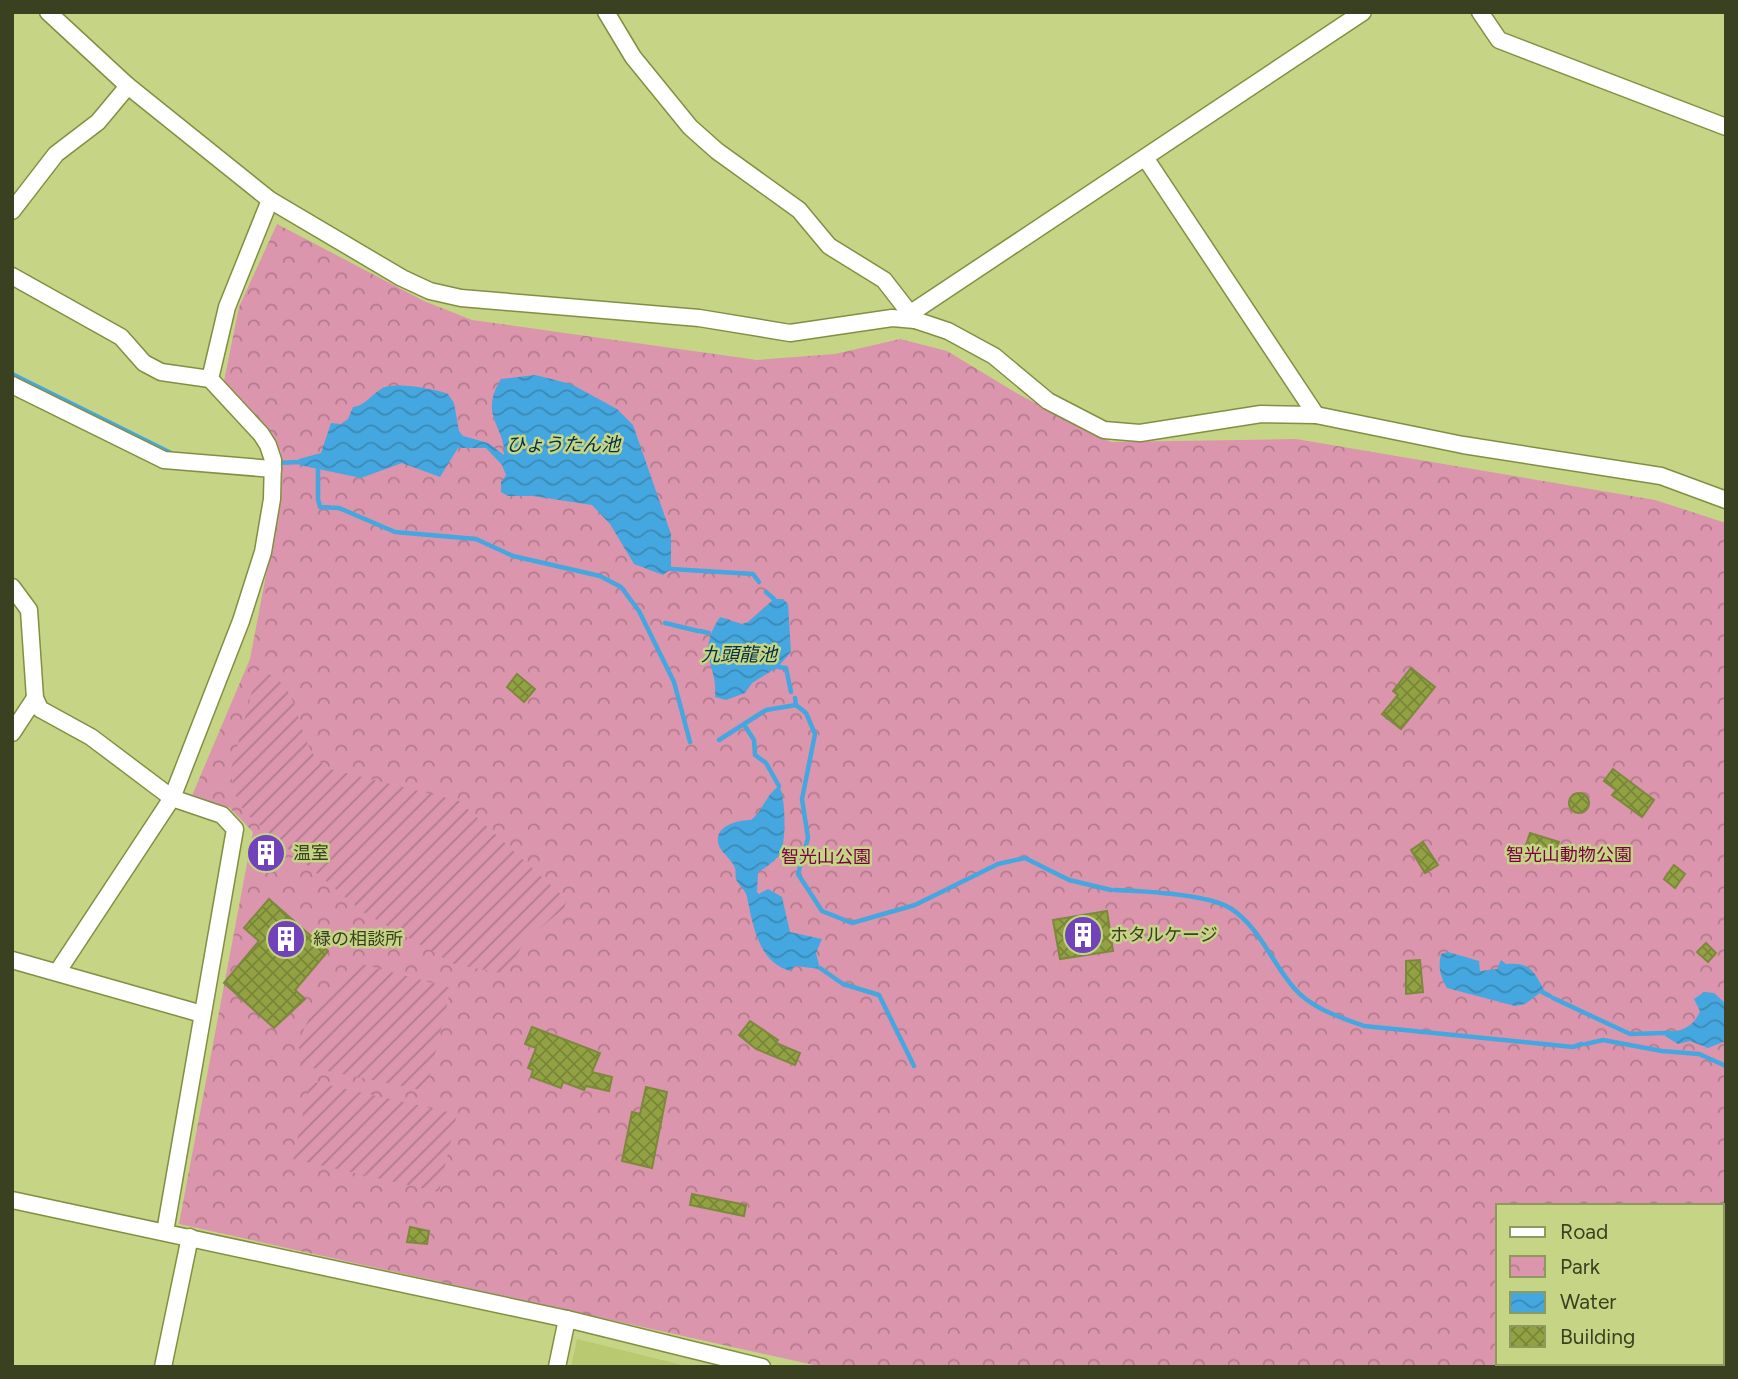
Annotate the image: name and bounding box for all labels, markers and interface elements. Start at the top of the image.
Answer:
water label: ひょうたん池 [506,433,622,456]
water label: 九頭龍池 [701,643,779,666]
building icon: 温室 [245,832,287,874]
place label: 温室 [293,842,329,864]
park label: 智光山動物公園 [1506,844,1632,866]
park label: 智光山公園 [781,846,871,868]
building icon: ホタルケージ [1062,914,1104,956]
building icon: 緑の相談所 [265,918,307,960]
place label: ホタルケージ [1110,924,1218,946]
place label: 緑の相談所 [313,928,403,950]
legend [1496,1204,1724,1365]
text: Road [1560,1219,1608,1244]
text: Park [1560,1254,1601,1279]
text: Water [1560,1289,1616,1314]
text: Building [1560,1324,1635,1349]

